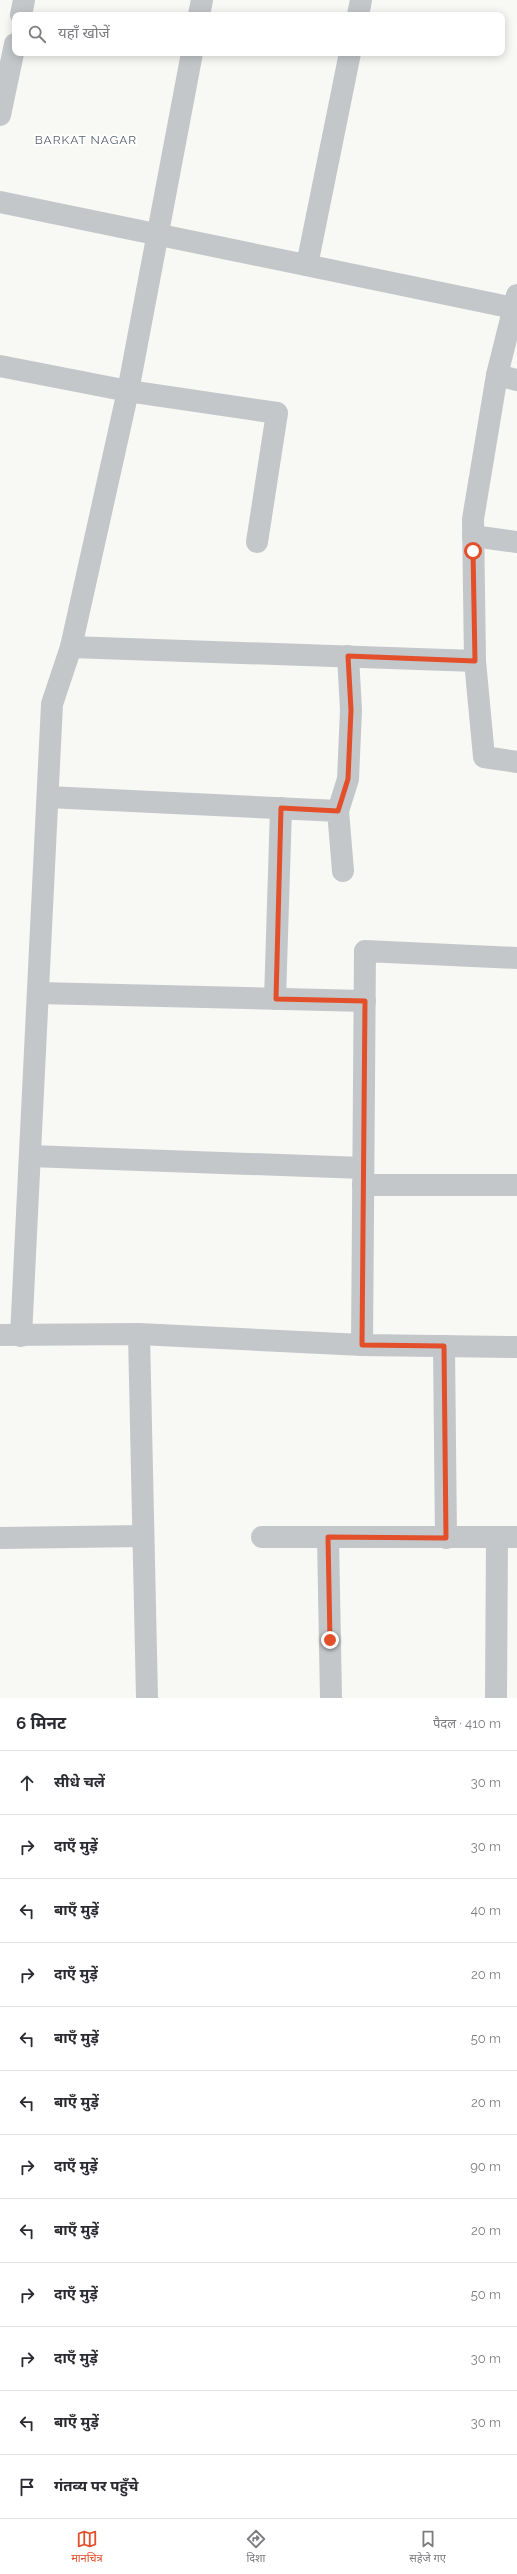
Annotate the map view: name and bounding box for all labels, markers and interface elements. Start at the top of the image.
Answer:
search box [12,12,505,56]
icon: search [26,23,48,45]
text: यहाँ खोजें [58,24,110,42]
district label: BARKAT NAGAR [35,133,137,147]
route start [464,542,482,560]
route end [321,1631,339,1649]
text: 6 मिनट [16,1713,66,1733]
text: पैदल · 410 m [433,1716,501,1731]
icon: ahead [16,1772,38,1794]
text: सीधे चलें [54,1773,105,1791]
text: 30 m [471,1775,501,1790]
icon: right [16,1836,38,1858]
text: दाएँ मुड़ें [54,1837,98,1855]
text: 30 m [471,1839,501,1854]
icon: left [16,1900,38,1922]
text: बाएँ मुड़ें [54,1901,99,1919]
text: 40 m [471,1903,501,1918]
icon: right [16,1964,38,1986]
text: दाएँ मुड़ें [54,1965,98,1983]
text: 20 m [471,1967,501,1982]
icon: left [16,2028,38,2050]
text: बाएँ मुड़ें [54,2029,99,2047]
text: 50 m [471,2031,501,2046]
icon: left [16,2092,38,2114]
text: बाएँ मुड़ें [54,2093,99,2111]
text: 20 m [471,2095,501,2110]
icon: right [16,2156,38,2178]
text: दाएँ मुड़ें [54,2157,98,2175]
text: 90 m [470,2159,501,2174]
icon: left [16,2220,38,2242]
text: बाएँ मुड़ें [54,2221,99,2239]
text: 20 m [471,2223,501,2238]
icon: right [16,2284,38,2306]
text: दाएँ मुड़ें [54,2285,98,2303]
text: 50 m [471,2287,501,2302]
icon: right [16,2348,38,2370]
text: दाएँ मुड़ें [54,2349,98,2367]
text: 30 m [471,2351,501,2366]
icon: left [16,2412,38,2434]
text: बाएँ मुड़ें [54,2413,99,2431]
text: 30 m [471,2415,501,2430]
icon: arrive [16,2476,38,2498]
text: गंतव्य पर पहुँचे [54,2477,138,2495]
tab: मानचित्र [71,2528,103,2566]
tab: दिशा [245,2528,267,2566]
tab: सहेजे गए [409,2528,446,2566]

